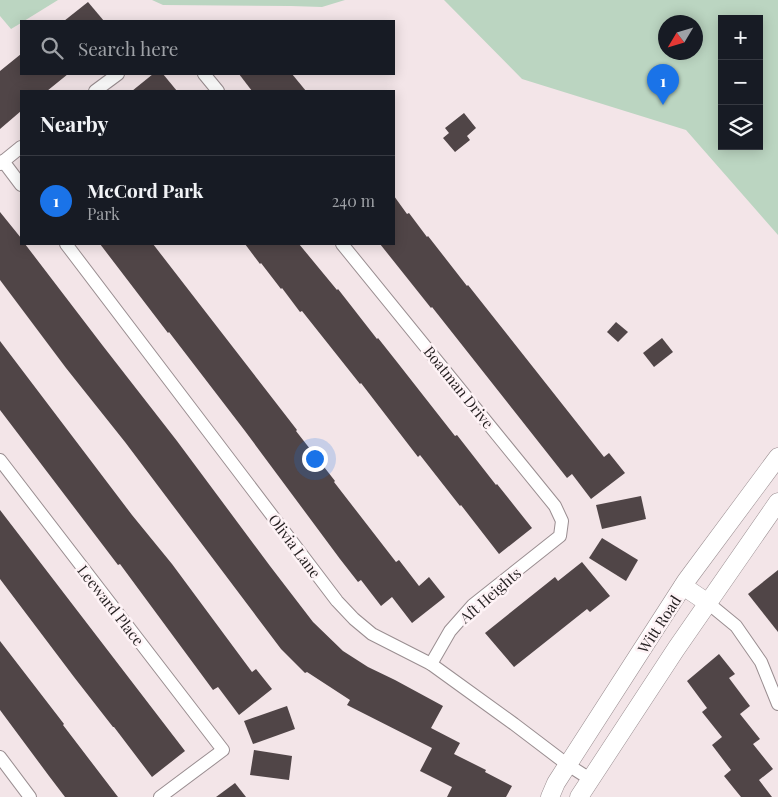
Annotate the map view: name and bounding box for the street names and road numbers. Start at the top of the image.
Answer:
street label: Boatman Drive [420,342,498,432]
street label: Olivia Lane [264,510,326,582]
street label: Leeward Place [73,561,149,649]
street label: Aft Heights [454,563,525,628]
street label: Witt Road [632,591,685,658]

